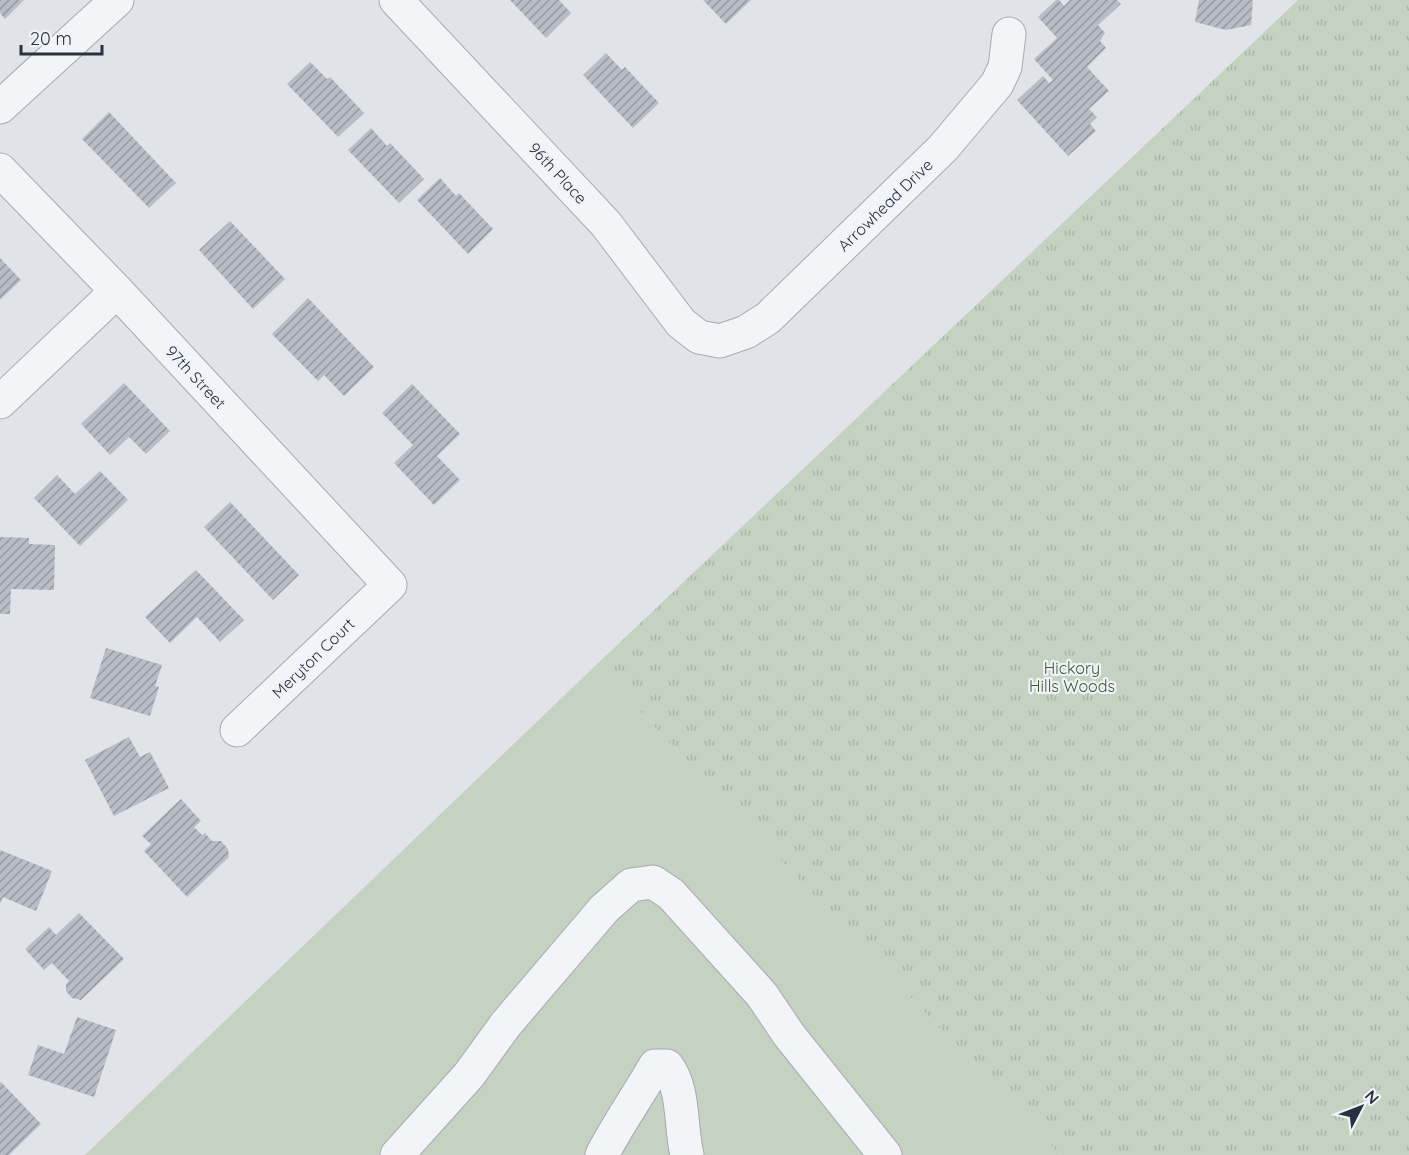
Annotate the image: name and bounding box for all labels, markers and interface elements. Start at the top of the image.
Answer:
scale bar [21,18,102,56]
text: 20 m [30,27,72,50]
street label: 96th Place [525,138,591,208]
street label: Arrowhead Drive [833,155,937,255]
street label: 97th Street [162,341,230,413]
street label: Meryton Court [268,614,358,702]
park label: Hickory Hills Woods [1029,658,1115,696]
north arrow [1331,1077,1391,1137]
text: N [1361,1086,1384,1108]

